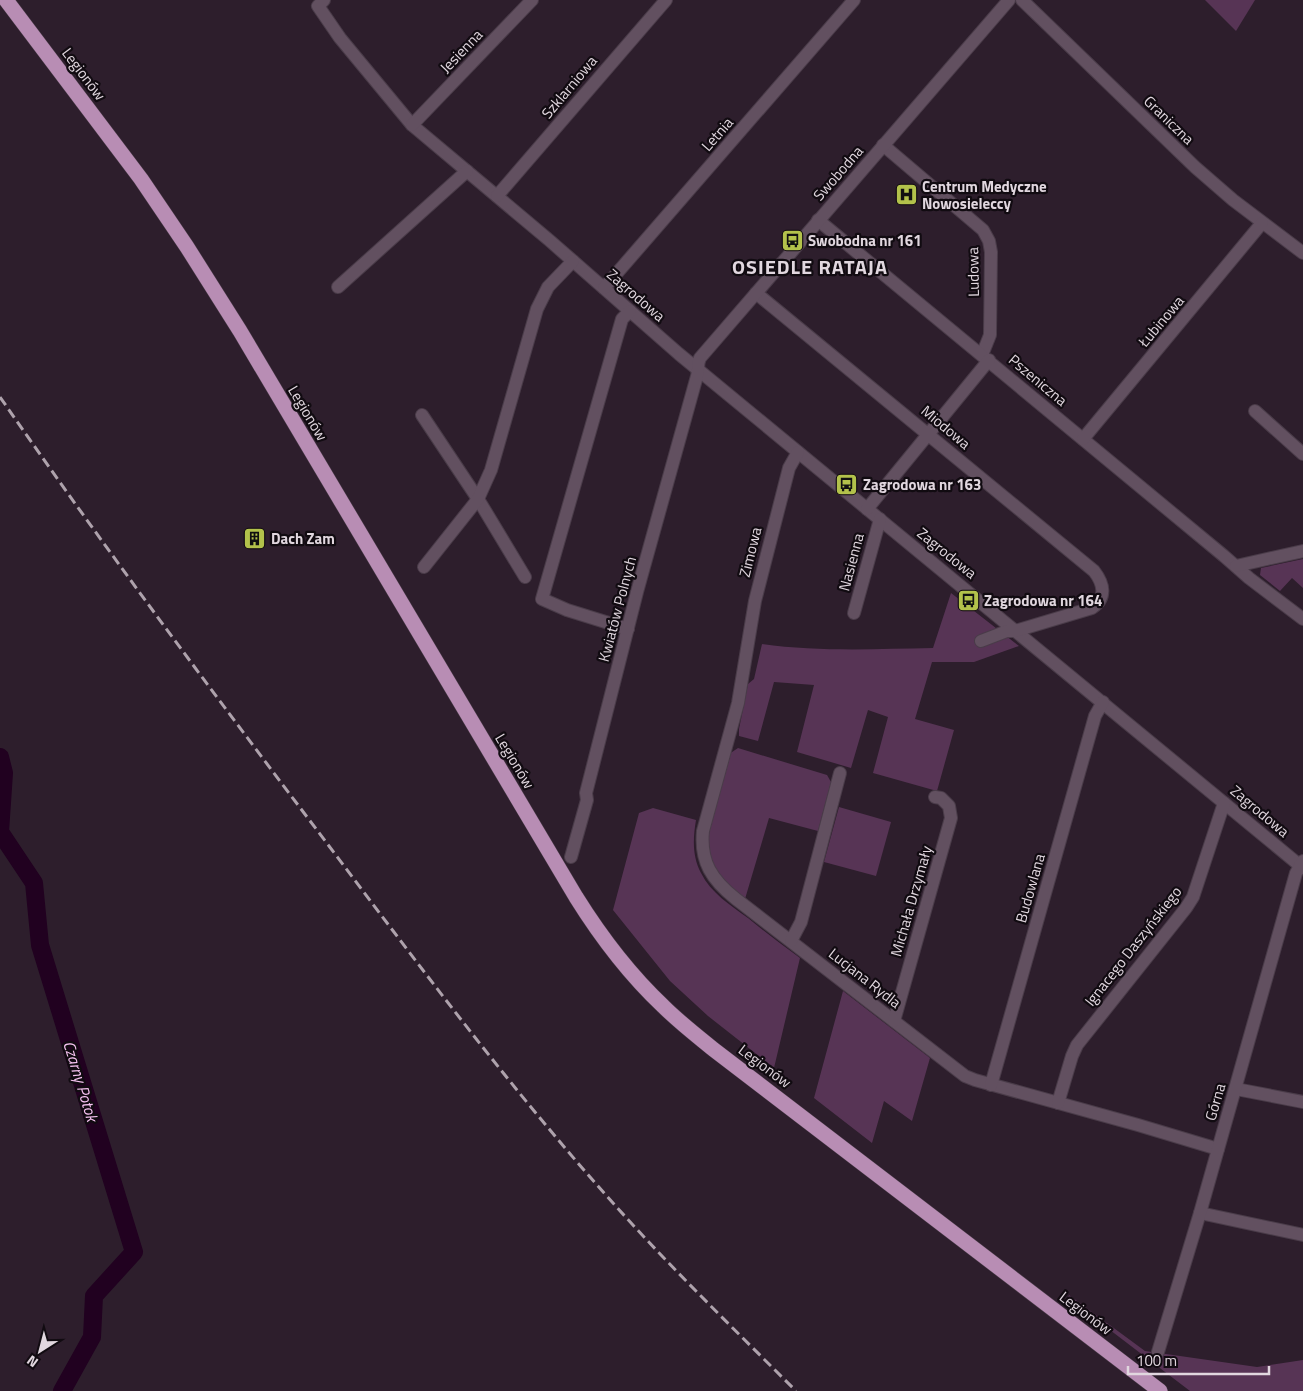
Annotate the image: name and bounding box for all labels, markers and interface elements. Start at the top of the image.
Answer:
street label: Jesienna [434,23,488,78]
street label: Legionów [56,43,112,105]
street label: Szklarniowa [536,50,603,124]
street label: Graniczna [1139,90,1200,150]
street label: Letnia [696,111,739,156]
street label: Swobodna [807,140,869,206]
place label: Centrum Medyczne Nowosieleccy [922,175,1047,215]
hospital icon: Centrum Medyczne Nowosieleccy [894,183,918,207]
bus stop icon: Swobodna nr 161 [780,228,804,252]
place label: Swobodna nr 161 [808,229,922,252]
street label: Ludowa [961,246,985,297]
district label: OSIEDLE RATAJA [732,251,888,282]
street label: Zagrodowa [602,263,671,327]
street label: Łubinowa [1132,290,1190,353]
street label: Pszeniczna [1004,349,1073,412]
street label: Legionów [282,381,334,445]
street label: Miodowa [916,399,976,455]
bus stop icon: Zagrodowa nr 163 [835,472,859,496]
place label: Zagrodowa nr 163 [863,473,981,496]
street label: Zagrodowa [912,522,982,585]
street label: Zimowa [733,524,767,579]
building icon: Dach Zam [243,526,267,550]
place label: Dach Zam [271,527,335,550]
street label: Nasienna [832,530,870,594]
street label: Kwiatów Polnych [592,554,642,664]
bus stop icon: Zagrodowa nr 164 [956,588,980,612]
place label: Zagrodowa nr 164 [984,589,1102,612]
street label: Legionów [489,729,541,793]
street label: Zagrodowa [1225,779,1295,843]
street label: Michała Drzymały [884,843,938,959]
street label: Budowlana [1009,850,1051,925]
street label: Ignacego Daszyńskiego [1079,881,1187,1011]
street label: Lucjana Rydla [824,942,907,1014]
water label: Czarny Potok [57,1038,105,1126]
street label: Legionów [734,1038,796,1094]
street label: Górna [1199,1080,1231,1123]
street label: Legionów [1055,1285,1117,1341]
north arrow [15,1326,65,1376]
scale bar [1128,1344,1269,1376]
text: 100 m [1136,1349,1177,1372]
text: N [22,1351,42,1373]

